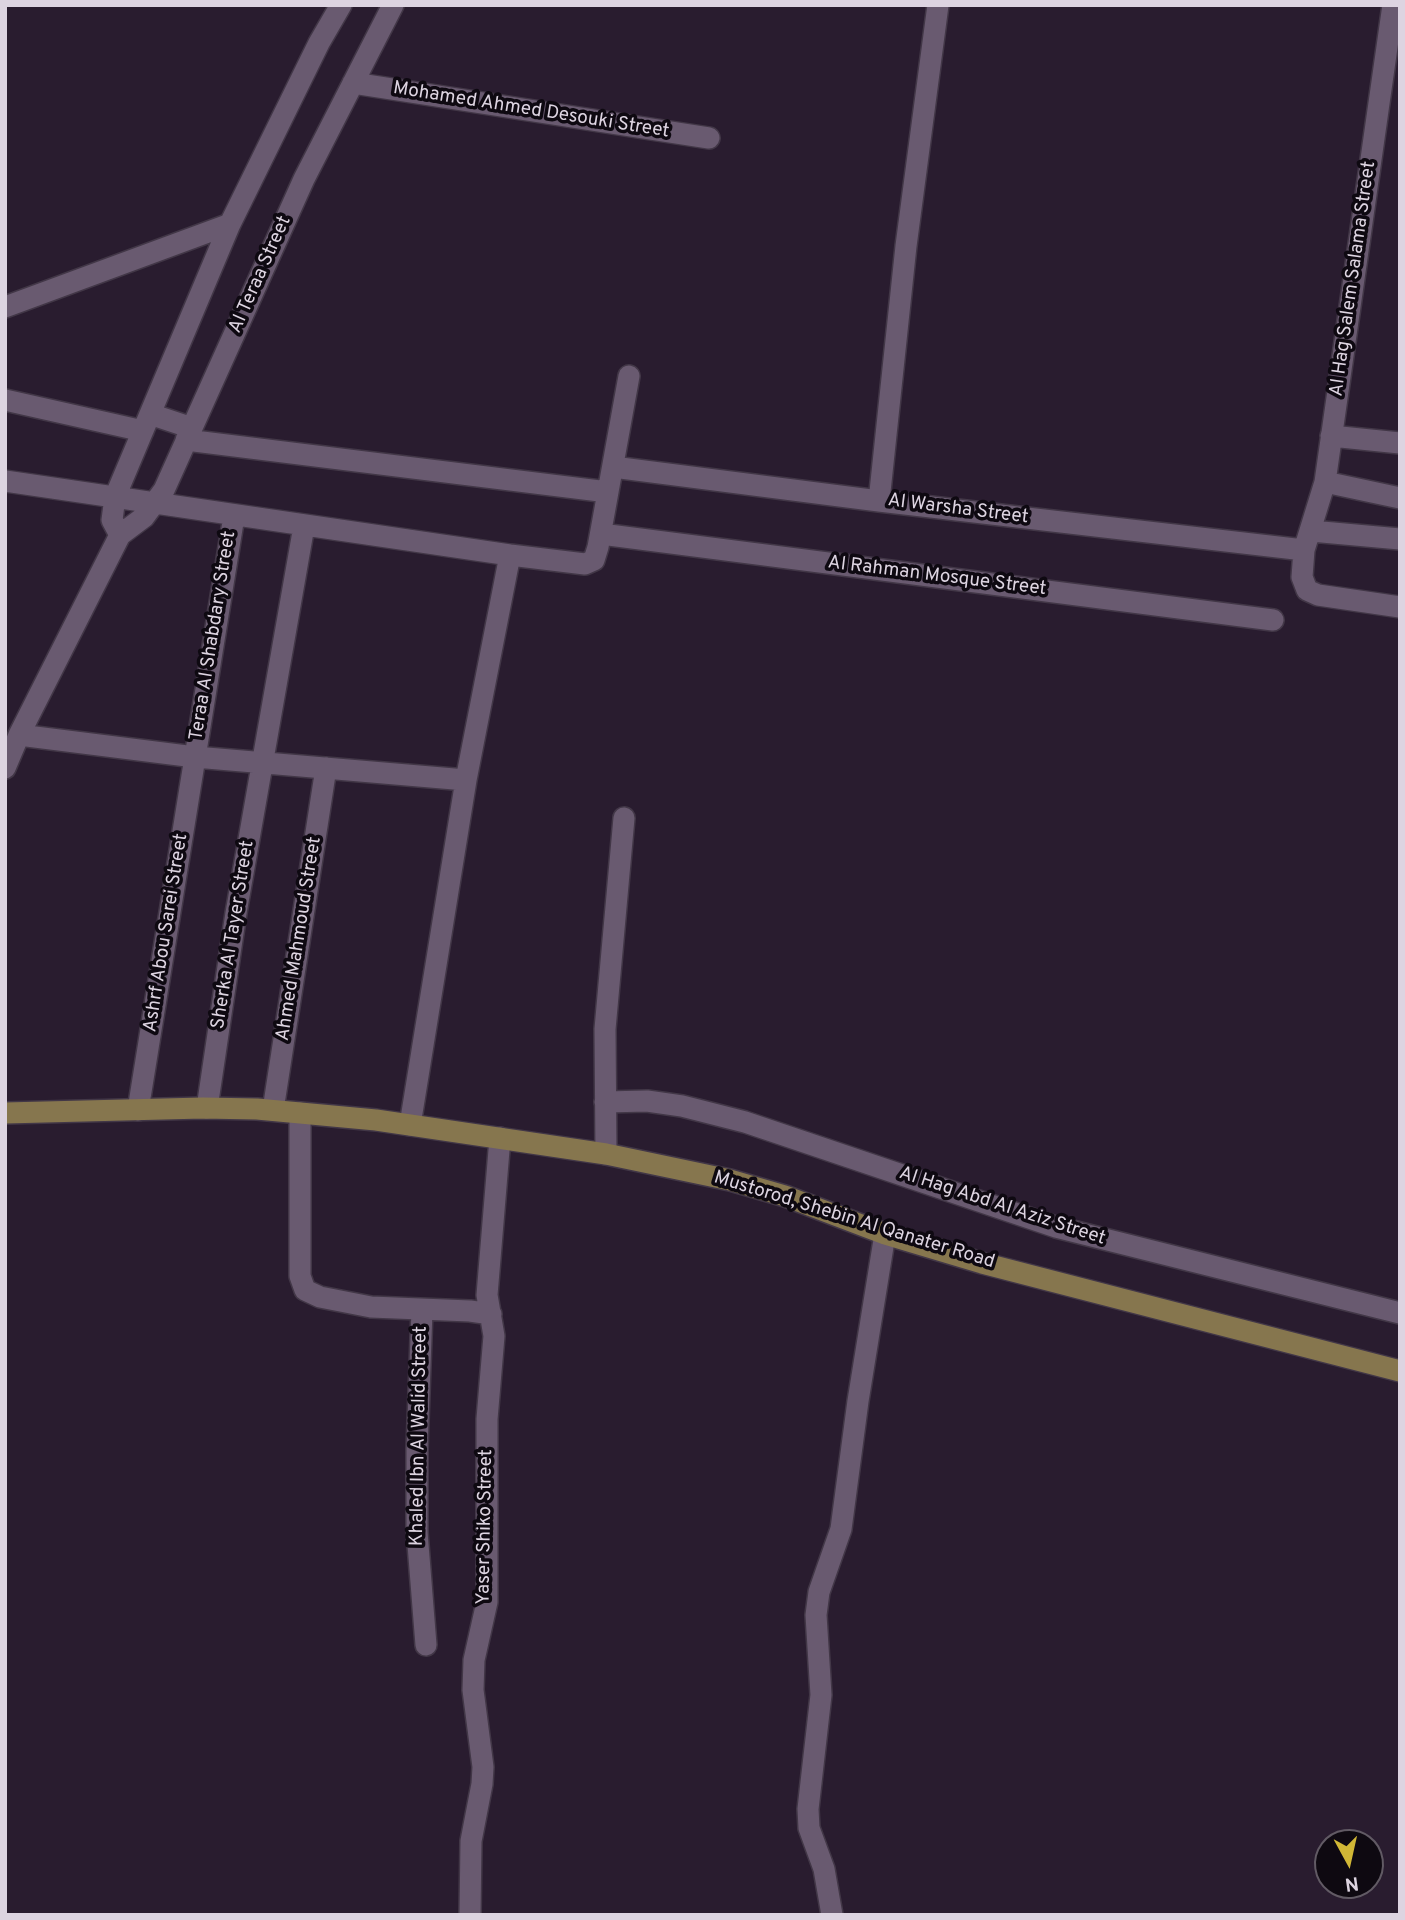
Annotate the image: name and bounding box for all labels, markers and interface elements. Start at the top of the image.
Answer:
street label: Mohamed Ahmed Desouki Street [391,78,671,144]
street label: Al Hag Salem Salama Street [1326,160,1382,398]
street label: Al Teraa Street [225,213,297,337]
street label: Al Warsha Street [886,490,1030,530]
street label: Teraa Al Shabdary Street [186,529,242,743]
street label: Al Rahman Mosque Street [826,552,1048,602]
street label: Ashrf Abou Sarei Street [140,832,194,1034]
street label: Ahmed Mahmoud Street [273,835,327,1043]
street label: Sherka Al Tayer Street [208,839,260,1031]
street label: Al Hag Abd Al Aziz Street [896,1163,1108,1251]
street label: Mustorod, Shebin Al Qanater Road [711,1167,997,1275]
street label: Khaled Ibn Al Walid Street [407,1326,433,1546]
street label: Yaser Shiko Street [473,1449,499,1605]
north arrow [1314,1829,1384,1899]
text: N [1343,1870,1360,1896]

